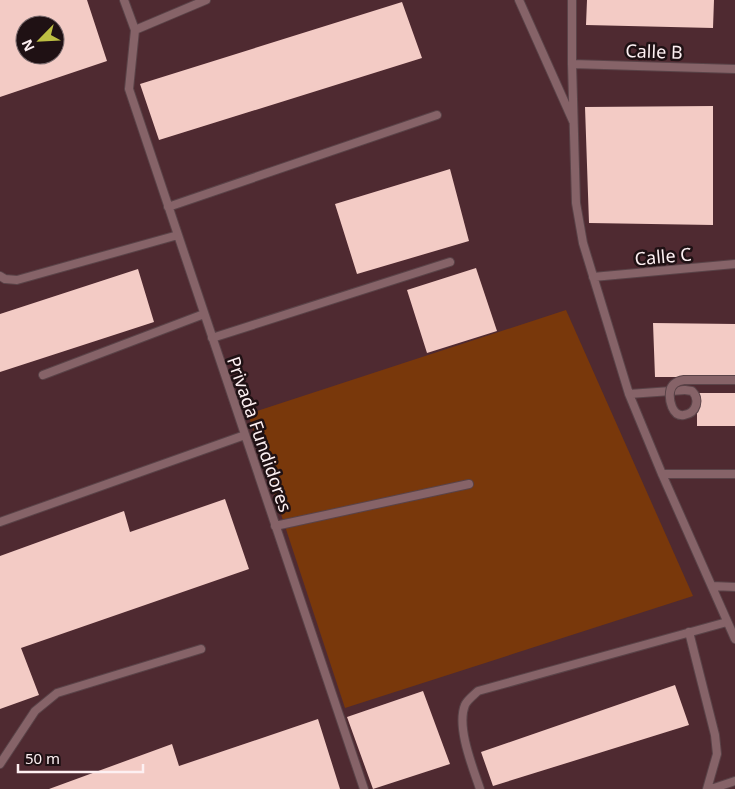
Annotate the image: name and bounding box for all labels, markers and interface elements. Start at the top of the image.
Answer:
north arrow [15,15,65,65]
text: N [17,36,39,55]
street label: Calle B [625,38,683,64]
street label: Calle C [634,242,692,270]
street label: Privada Fundidores [222,353,298,515]
scale bar [18,742,142,774]
text: 50 m [25,748,60,768]

